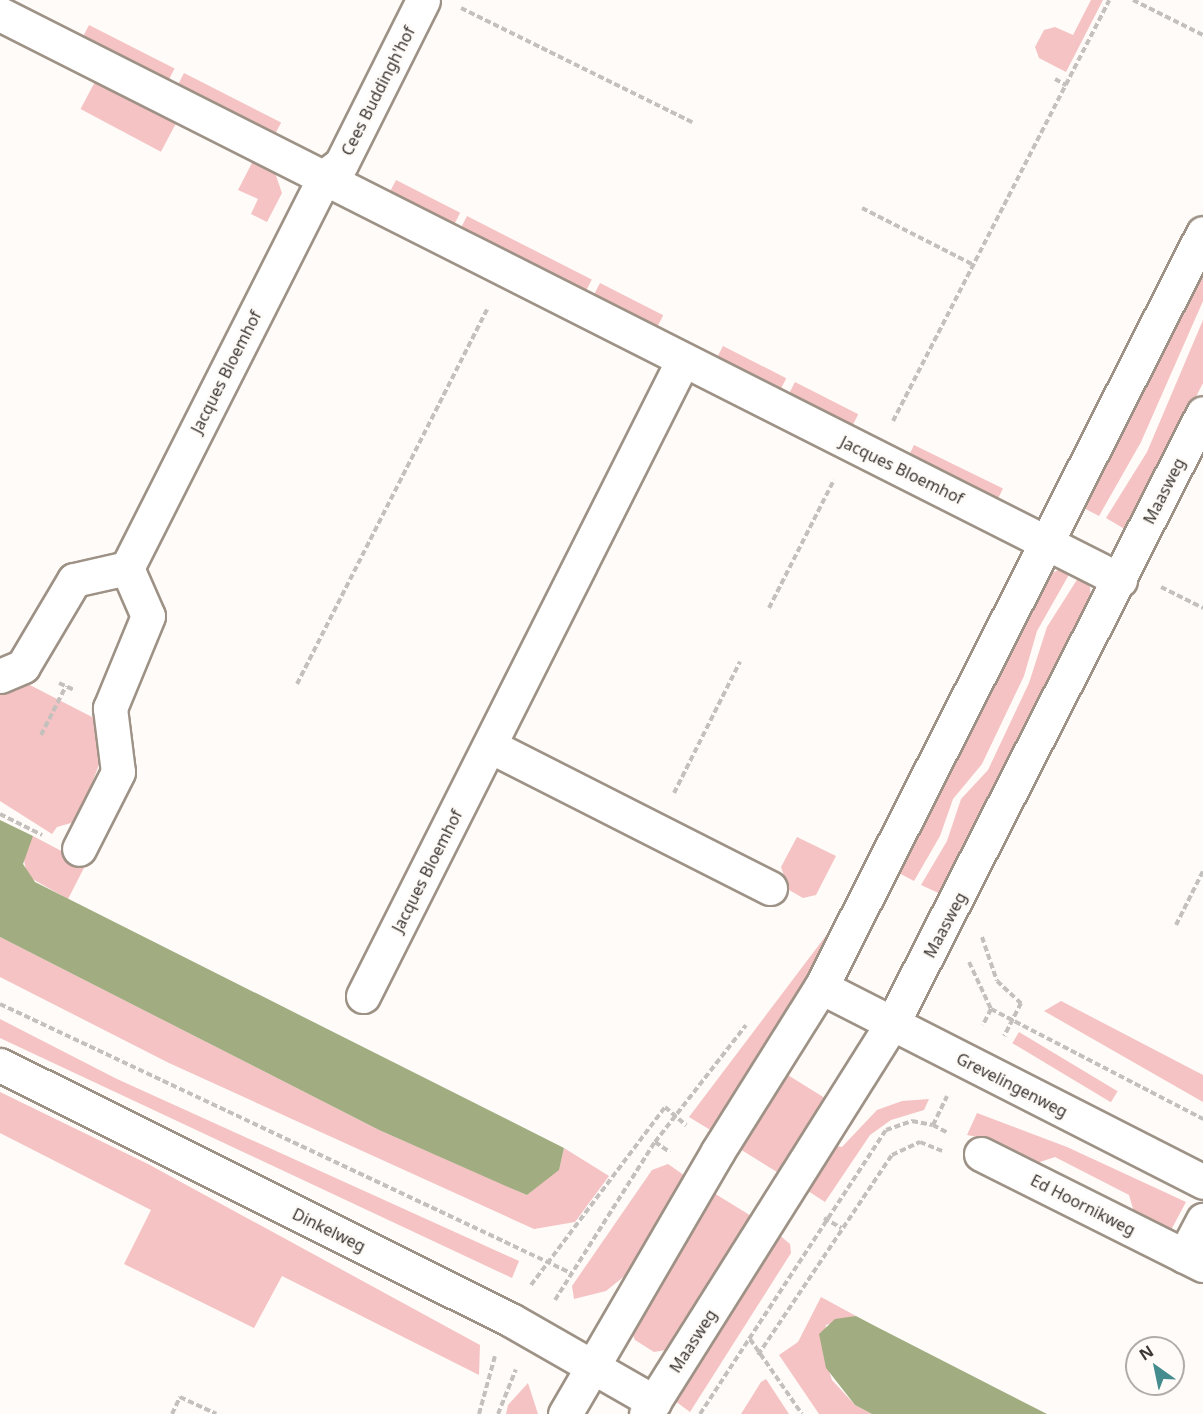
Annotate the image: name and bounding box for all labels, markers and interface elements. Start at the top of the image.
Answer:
street label: Cees Buddingh'hof [337,23,419,159]
street label: Jacques Bloemhof [187,308,265,436]
street label: Jacques Bloemhof [837,432,967,508]
street label: Maasweg [1139,455,1189,527]
street label: Jacques Bloemhof [388,807,466,935]
street label: Maasweg [920,889,970,961]
street label: Grevelingenweg [953,1049,1071,1121]
street label: Ed Hoornikweg [1028,1170,1138,1240]
street label: Dinkelweg [289,1204,369,1256]
street label: Maasweg [665,1306,721,1376]
north arrow [1125,1336,1185,1396]
text: N [1135,1340,1158,1365]

